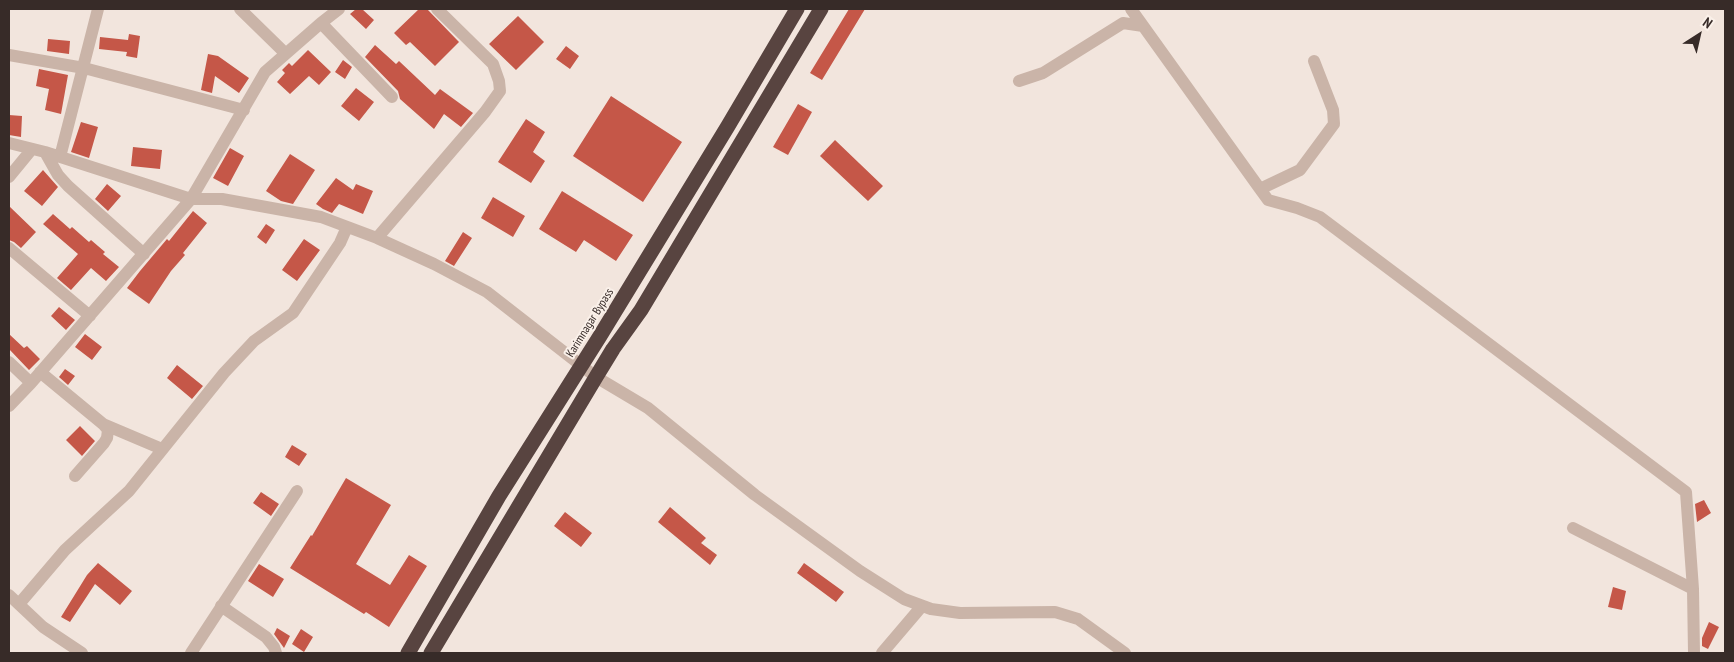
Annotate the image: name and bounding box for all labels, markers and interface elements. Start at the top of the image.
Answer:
north arrow [1674,10,1724,60]
text: N [1699,13,1716,32]
street label: Karimnagar Bypass [563,286,617,360]

